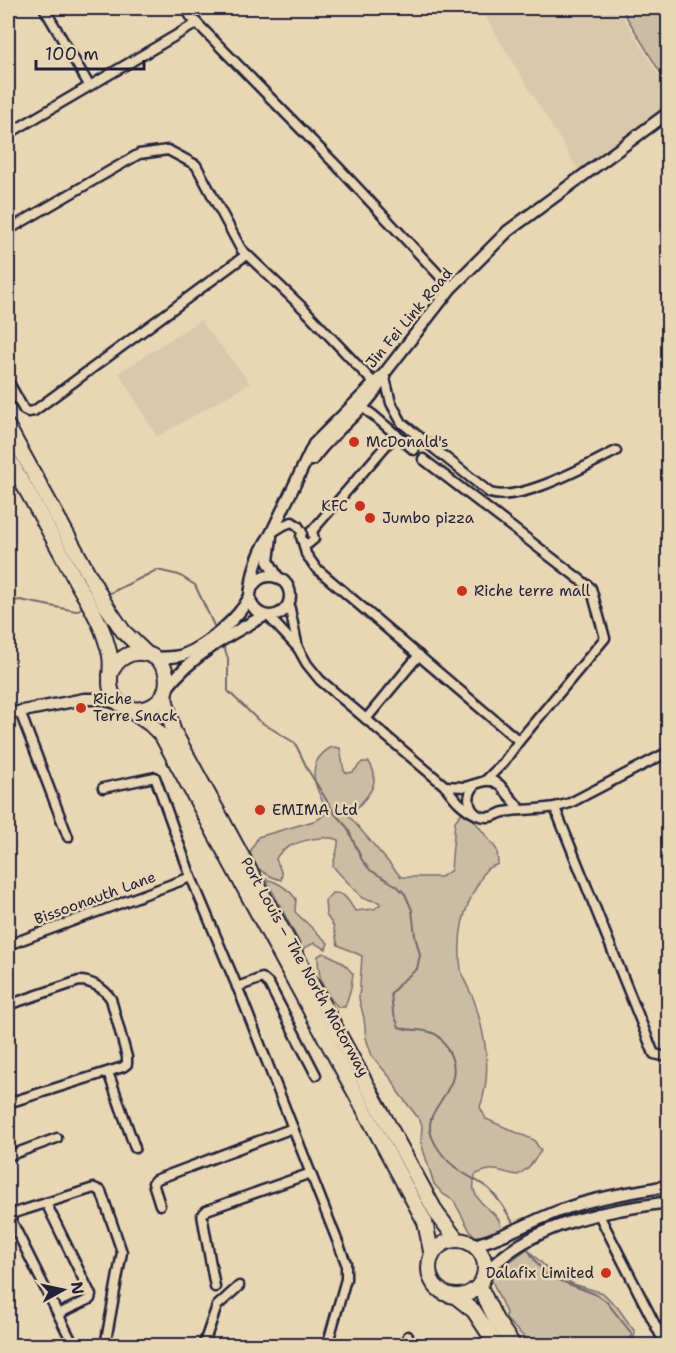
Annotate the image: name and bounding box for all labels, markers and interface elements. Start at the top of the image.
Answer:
scale bar [36,33,144,71]
text: 100 m [45,42,99,66]
street label: Jin Fei Link Road [361,263,457,372]
place label: McDonald's [366,432,448,452]
marker: McDonald's [347,435,361,449]
place label: KFC [321,496,348,516]
marker: KFC [353,499,367,513]
place label: Jumbo pizza [382,508,475,528]
marker: Jumbo pizza [363,511,377,525]
place label: Riche terre mall [474,581,591,601]
marker: Riche terre mall [455,584,469,598]
place label: Riche Terre Snack [93,689,178,726]
marker: Riche Terre Snack [74,701,88,715]
place label: EMIMA Ltd [272,800,358,820]
marker: EMIMA Ltd [253,803,267,817]
street label: Port Louis – The North Motorway [236,854,374,1080]
street label: Bissoonauth Lane [31,867,159,929]
north arrow [33,1260,93,1320]
place label: Dalafix Limited [486,1263,594,1283]
marker: Dalafix Limited [599,1266,613,1280]
text: N [66,1280,89,1296]

